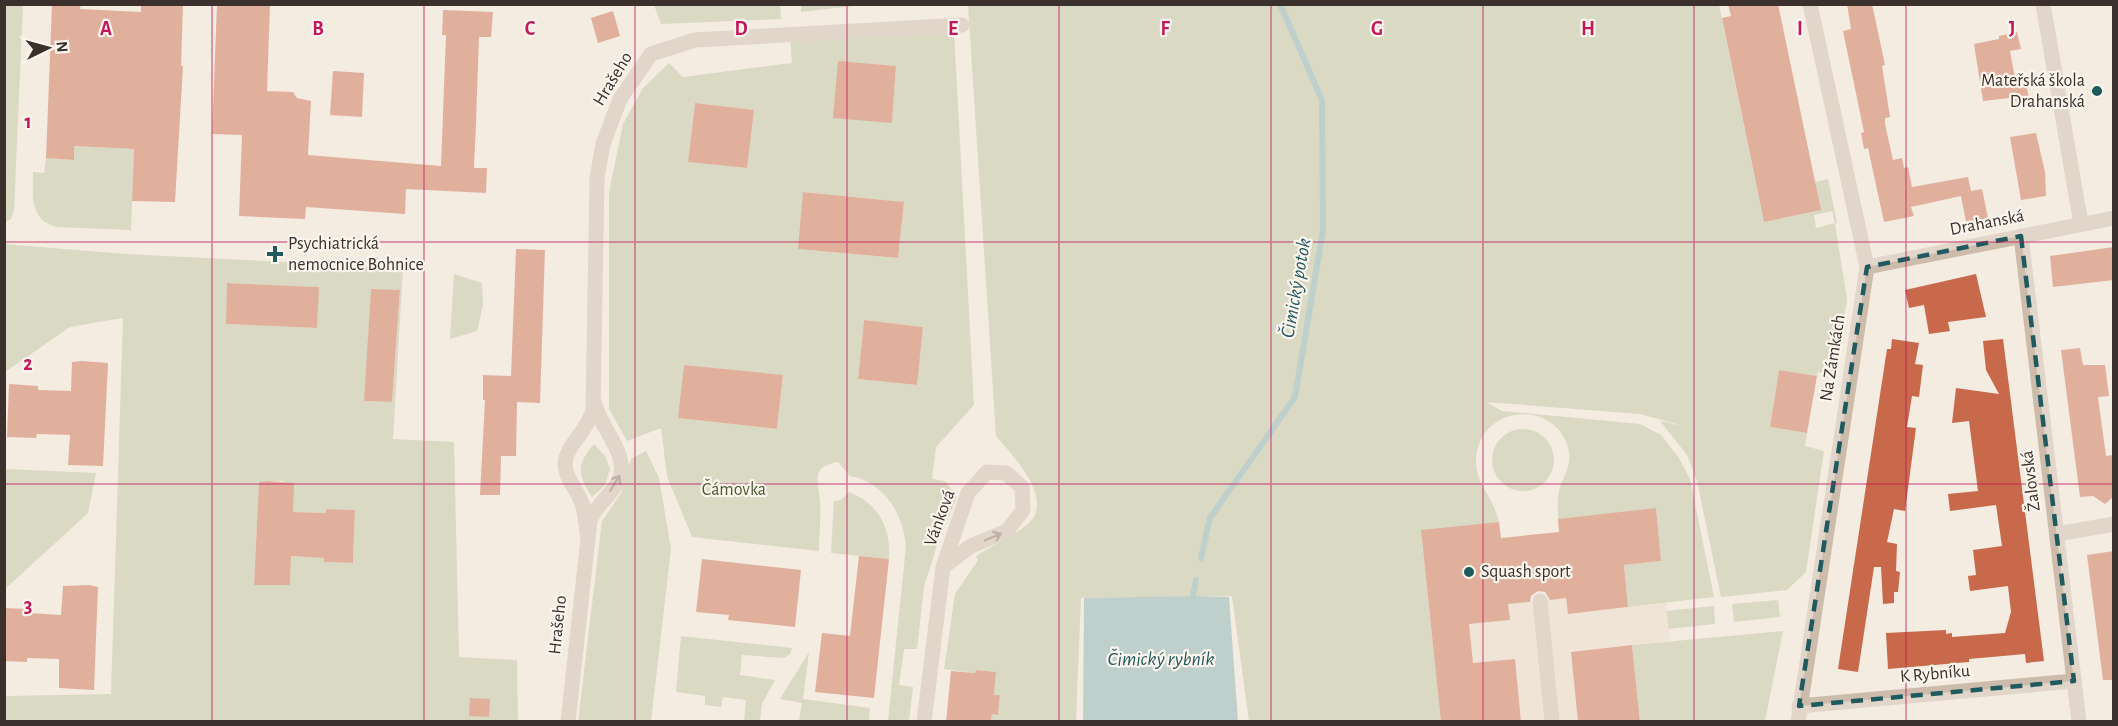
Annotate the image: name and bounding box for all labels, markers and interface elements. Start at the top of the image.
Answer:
north arrow [18,18,78,78]
text: A [100,19,112,39]
text: B [312,19,324,39]
text: C [525,19,536,39]
text: D [734,19,748,39]
text: E [948,19,958,39]
text: F [1160,19,1170,39]
text: G [1371,19,1383,39]
text: H [1581,19,1595,39]
text: I [1797,19,1803,39]
text: J [2009,19,2015,39]
text: N [53,41,70,53]
street label: Hrašeho [590,49,636,109]
place label: Mateřská škola Drahanská [1981,72,2085,111]
marker: Mateřská škola Drahanská [2090,84,2104,98]
text: 1 [24,112,32,132]
street label: Drahanská [1948,207,2026,239]
place label: Psychiatrická nemocnice Bohnice [288,235,424,274]
water label: Čimický potok [1276,236,1315,339]
marker: Psychiatrická nemocnice Bohnice [266,245,284,263]
street label: Na Zámkách [1817,313,1849,403]
text: 2 [23,354,33,374]
street label: Žalovská [2015,449,2044,513]
one-way arrow [609,475,622,492]
park label: Čámovka [702,478,766,499]
street label: Vánková [921,487,959,549]
one-way arrow [983,531,1001,542]
place label: Squash sport [1481,563,1571,581]
marker: Squash sport [1462,565,1476,579]
street label: Hrašeho [546,594,570,655]
text: 3 [24,596,32,616]
water label: Čimický rybník [1108,648,1214,669]
street label: K Rybníku [1899,662,1971,686]

